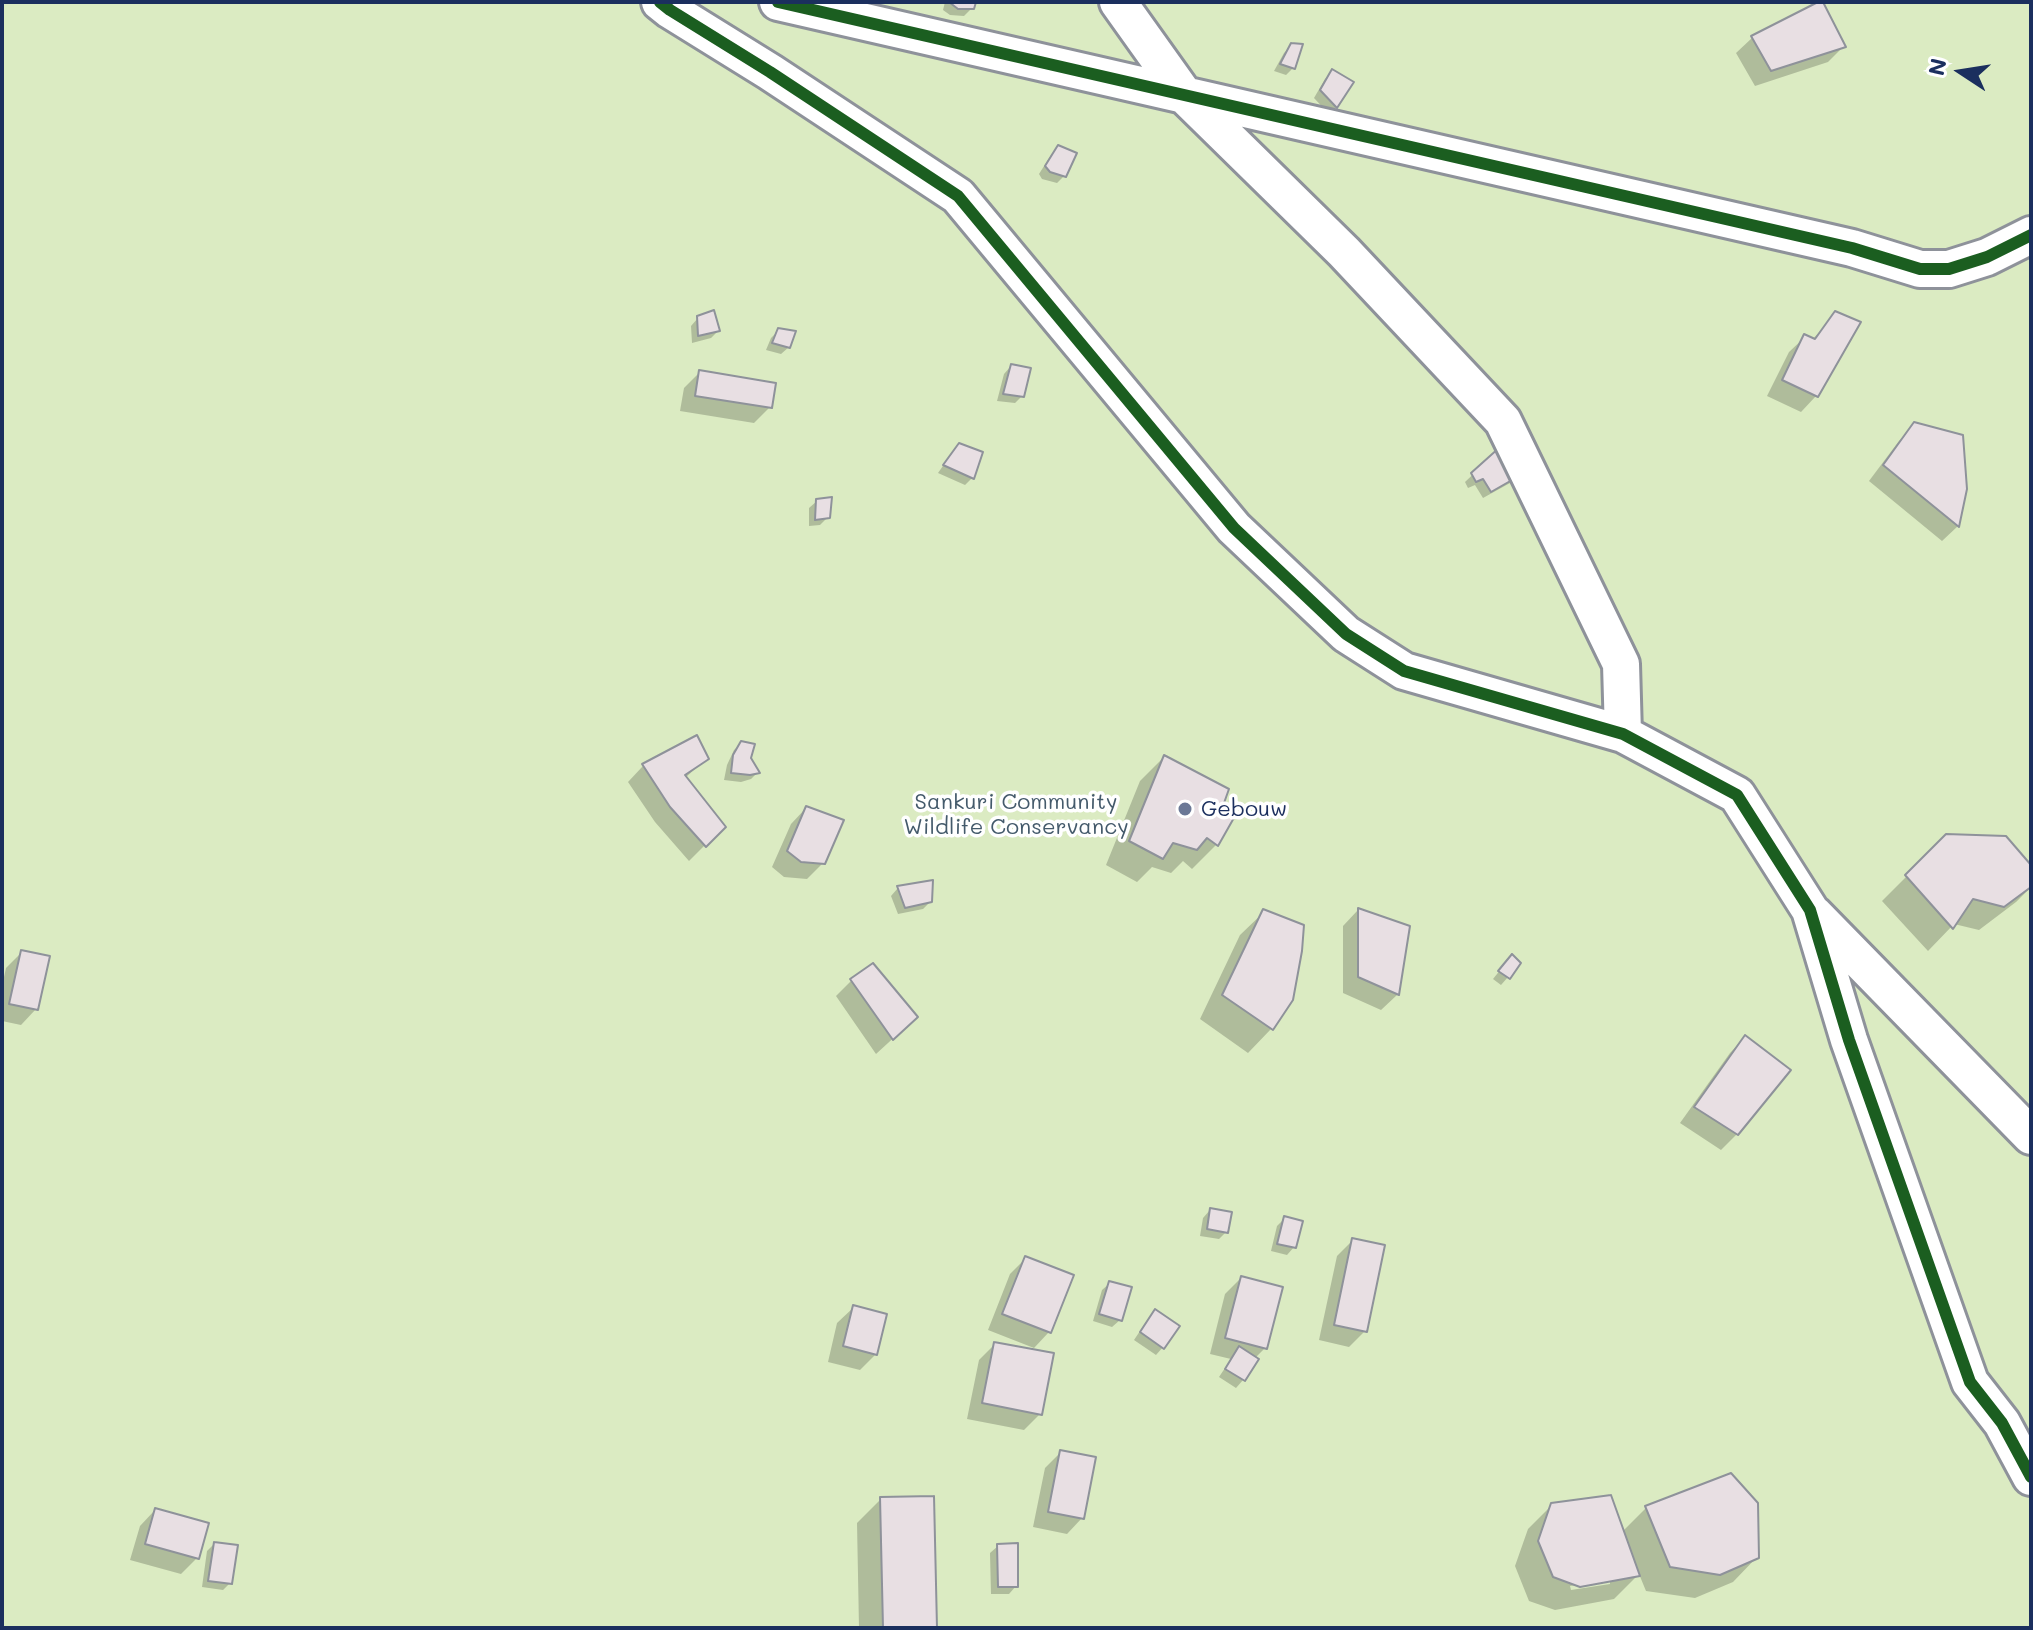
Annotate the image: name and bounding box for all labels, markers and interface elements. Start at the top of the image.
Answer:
north arrow [1921,32,2001,112]
text: N [1921,56,1953,78]
park label: Sankuri Community Wildlife Conservancy [903,789,1129,840]
place label: Gebouw [1201,796,1287,822]
marker: Gebouw [1176,800,1194,818]

